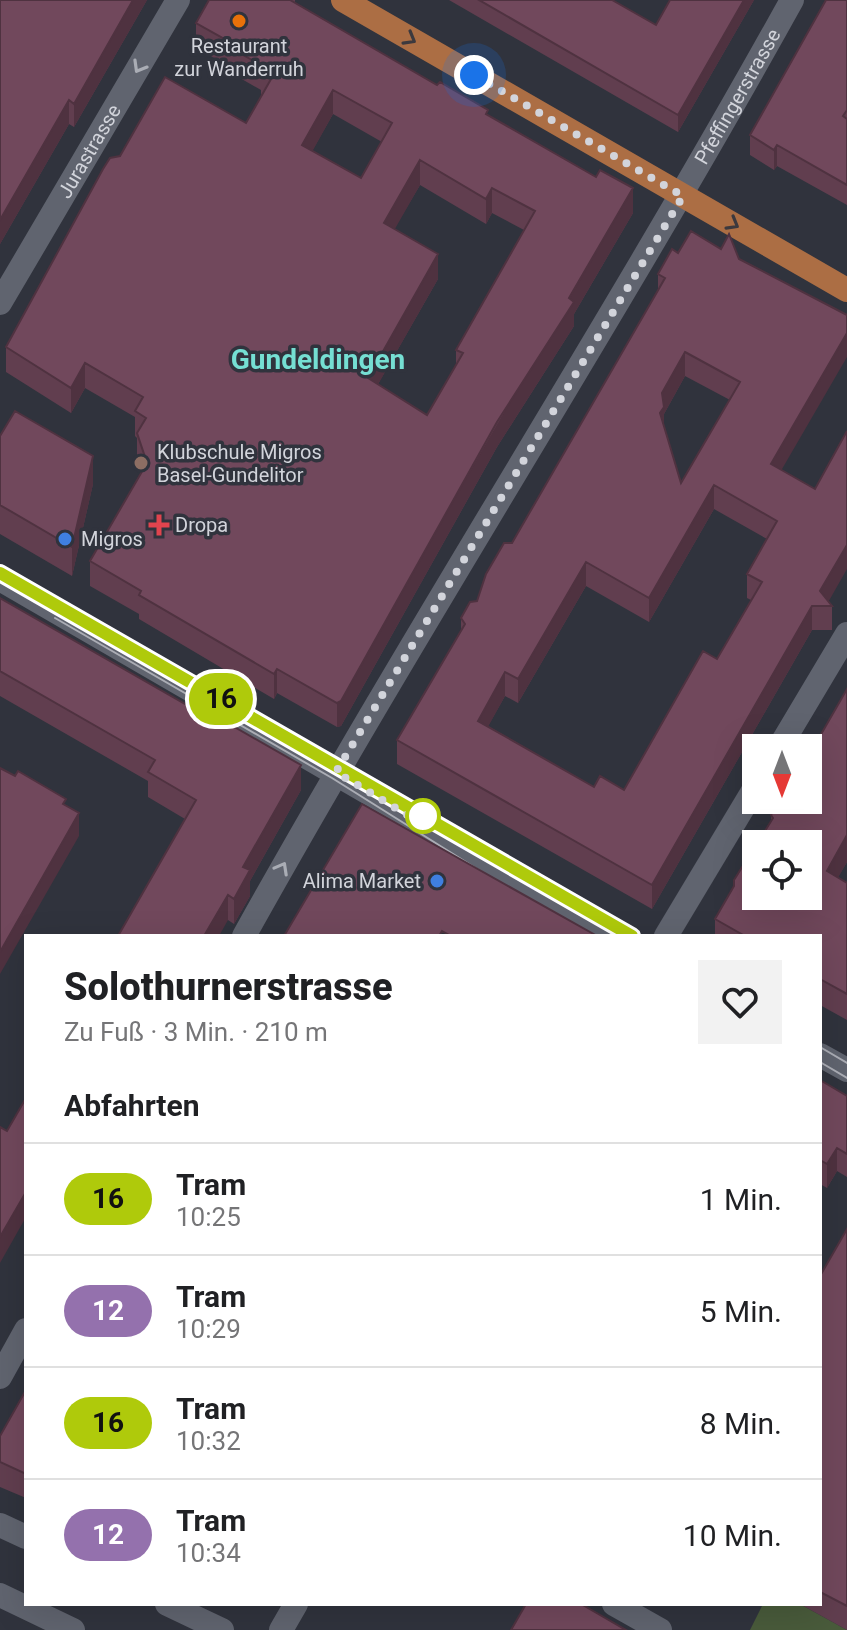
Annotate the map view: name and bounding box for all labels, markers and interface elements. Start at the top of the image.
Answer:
marker: Restaurant zur Wanderruh [230,12,248,30]
street label: Pfeffingerstrasse [689,24,786,168]
one-way arrow [401,29,416,45]
place label: Restaurant zur Wanderruh [174,34,304,81]
your location [454,55,494,95]
one-way arrow [133,58,148,73]
street label: Jurastrasse [52,100,126,202]
one-way arrow [724,214,738,230]
district label: Gundeldingen [231,343,405,376]
place label: Klubschule Migros Basel-Gundelitor [157,440,322,487]
marker: Klubschule Migros Basel-Gundelitor [132,454,150,472]
place label: Dropa [175,513,228,537]
marker: Dropa [150,516,168,534]
place label: Migros [81,527,143,551]
marker: Migros [56,530,74,548]
line badge: 16 [185,673,257,725]
text: 16 [205,682,237,715]
north arrow [742,734,822,814]
map controls [742,734,822,910]
unlabelled marker [406,799,440,833]
button: locate [742,830,822,910]
one-way arrow [273,862,288,876]
place label: Alima Market [303,869,421,893]
marker: Alima Market [428,872,446,890]
button: heart [698,960,782,1044]
text: Solothurnerstrasse [64,965,393,1009]
text: Zu Fuß · 3 Min. · 210 m [64,1017,328,1047]
text: Abfahrten [64,1088,200,1123]
text: Tram [176,1167,246,1202]
text: 16 [92,1182,124,1215]
text: 1 Min. [700,1182,782,1217]
text: 10:25 [176,1202,241,1232]
text: Tram [176,1279,246,1314]
text: 12 [92,1294,124,1327]
text: 5 Min. [700,1294,782,1329]
text: 10:29 [176,1314,241,1344]
text: Tram [176,1391,246,1426]
text: 16 [92,1406,124,1439]
text: 8 Min. [700,1406,782,1441]
text: 10:32 [176,1426,241,1456]
text: Tram [176,1503,246,1538]
text: 12 [92,1518,124,1551]
text: 10 Min. [683,1518,782,1553]
text: 10:34 [176,1538,241,1568]

